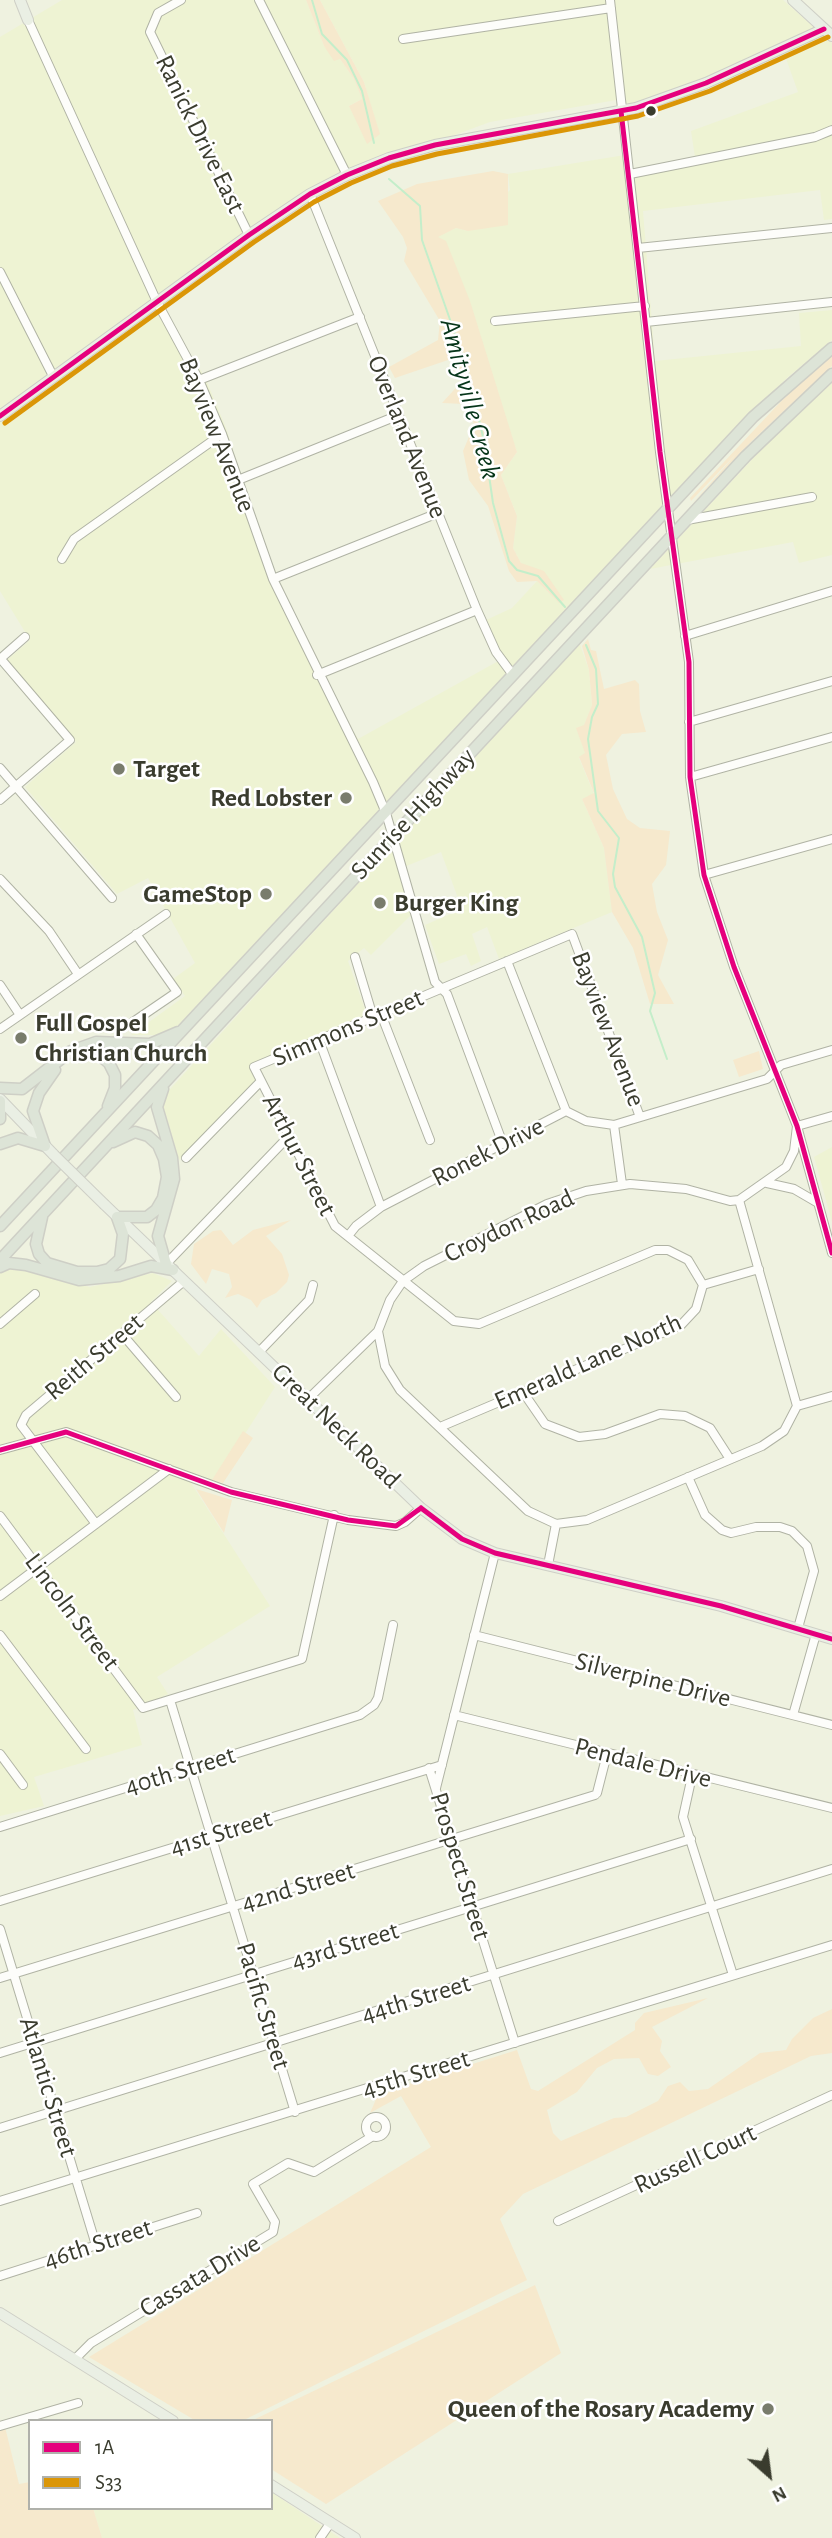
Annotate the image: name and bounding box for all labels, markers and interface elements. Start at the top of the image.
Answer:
street label: Ranick Drive East [148,50,252,218]
unlabelled marker [644,104,658,118]
water label: Amityville Creek [432,315,508,483]
street label: Overland Avenue [360,351,454,523]
street label: Bayview Avenue [172,353,262,517]
street label: Sunrise Highway [344,742,482,886]
place label: Target [133,753,200,785]
marker: Target [111,761,127,777]
place label: Red Lobster [210,782,332,814]
marker: Red Lobster [338,790,354,806]
place label: GameStop [143,878,252,910]
marker: GameStop [258,886,274,902]
place label: Burger King [394,887,518,919]
marker: Burger King [372,895,388,911]
street label: Bayview Avenue [564,947,652,1111]
street label: Simmons Street [268,982,428,1074]
place label: Full Gospel Christian Church [35,1007,207,1068]
marker: Full Gospel Christian Church [13,1030,29,1046]
street label: Arthur Street [255,1089,343,1221]
street label: Ronek Drive [427,1110,549,1194]
street label: Croydon Road [439,1182,579,1270]
street label: Reith Street [38,1307,150,1407]
street label: Emerald Lane North [490,1307,686,1417]
street label: Great Neck Road [265,1357,407,1495]
street label: Lincoln Street [18,1547,126,1677]
street label: Silverpine Drive [572,1646,734,1714]
street label: Pendale Drive [571,1731,715,1795]
street label: 40th Street [121,1739,239,1803]
street label: Prospect Street [423,1788,497,1944]
street label: 41st Street [166,1803,276,1863]
street label: 42nd Street [238,1855,358,1919]
street label: 43rd Street [288,1915,402,1977]
street label: Pacific Street [229,1939,297,2073]
street label: 44th Street [358,1968,474,2030]
street label: Atlantic Street [12,2013,84,2161]
street label: 45th Street [359,2043,473,2105]
street label: Russell Court [629,2117,761,2201]
street label: 46th Street [40,2212,156,2276]
street label: Cassata Drive [134,2228,266,2324]
place label: Queen of the Rosary Academy [448,2393,754,2425]
marker: Queen of the Rosary Academy [760,2401,776,2417]
legend [28,2419,273,2510]
text: 1A [95,2437,114,2458]
north arrow [734,2440,804,2510]
text: S33 [95,2472,122,2493]
text: N [769,2482,789,2505]

